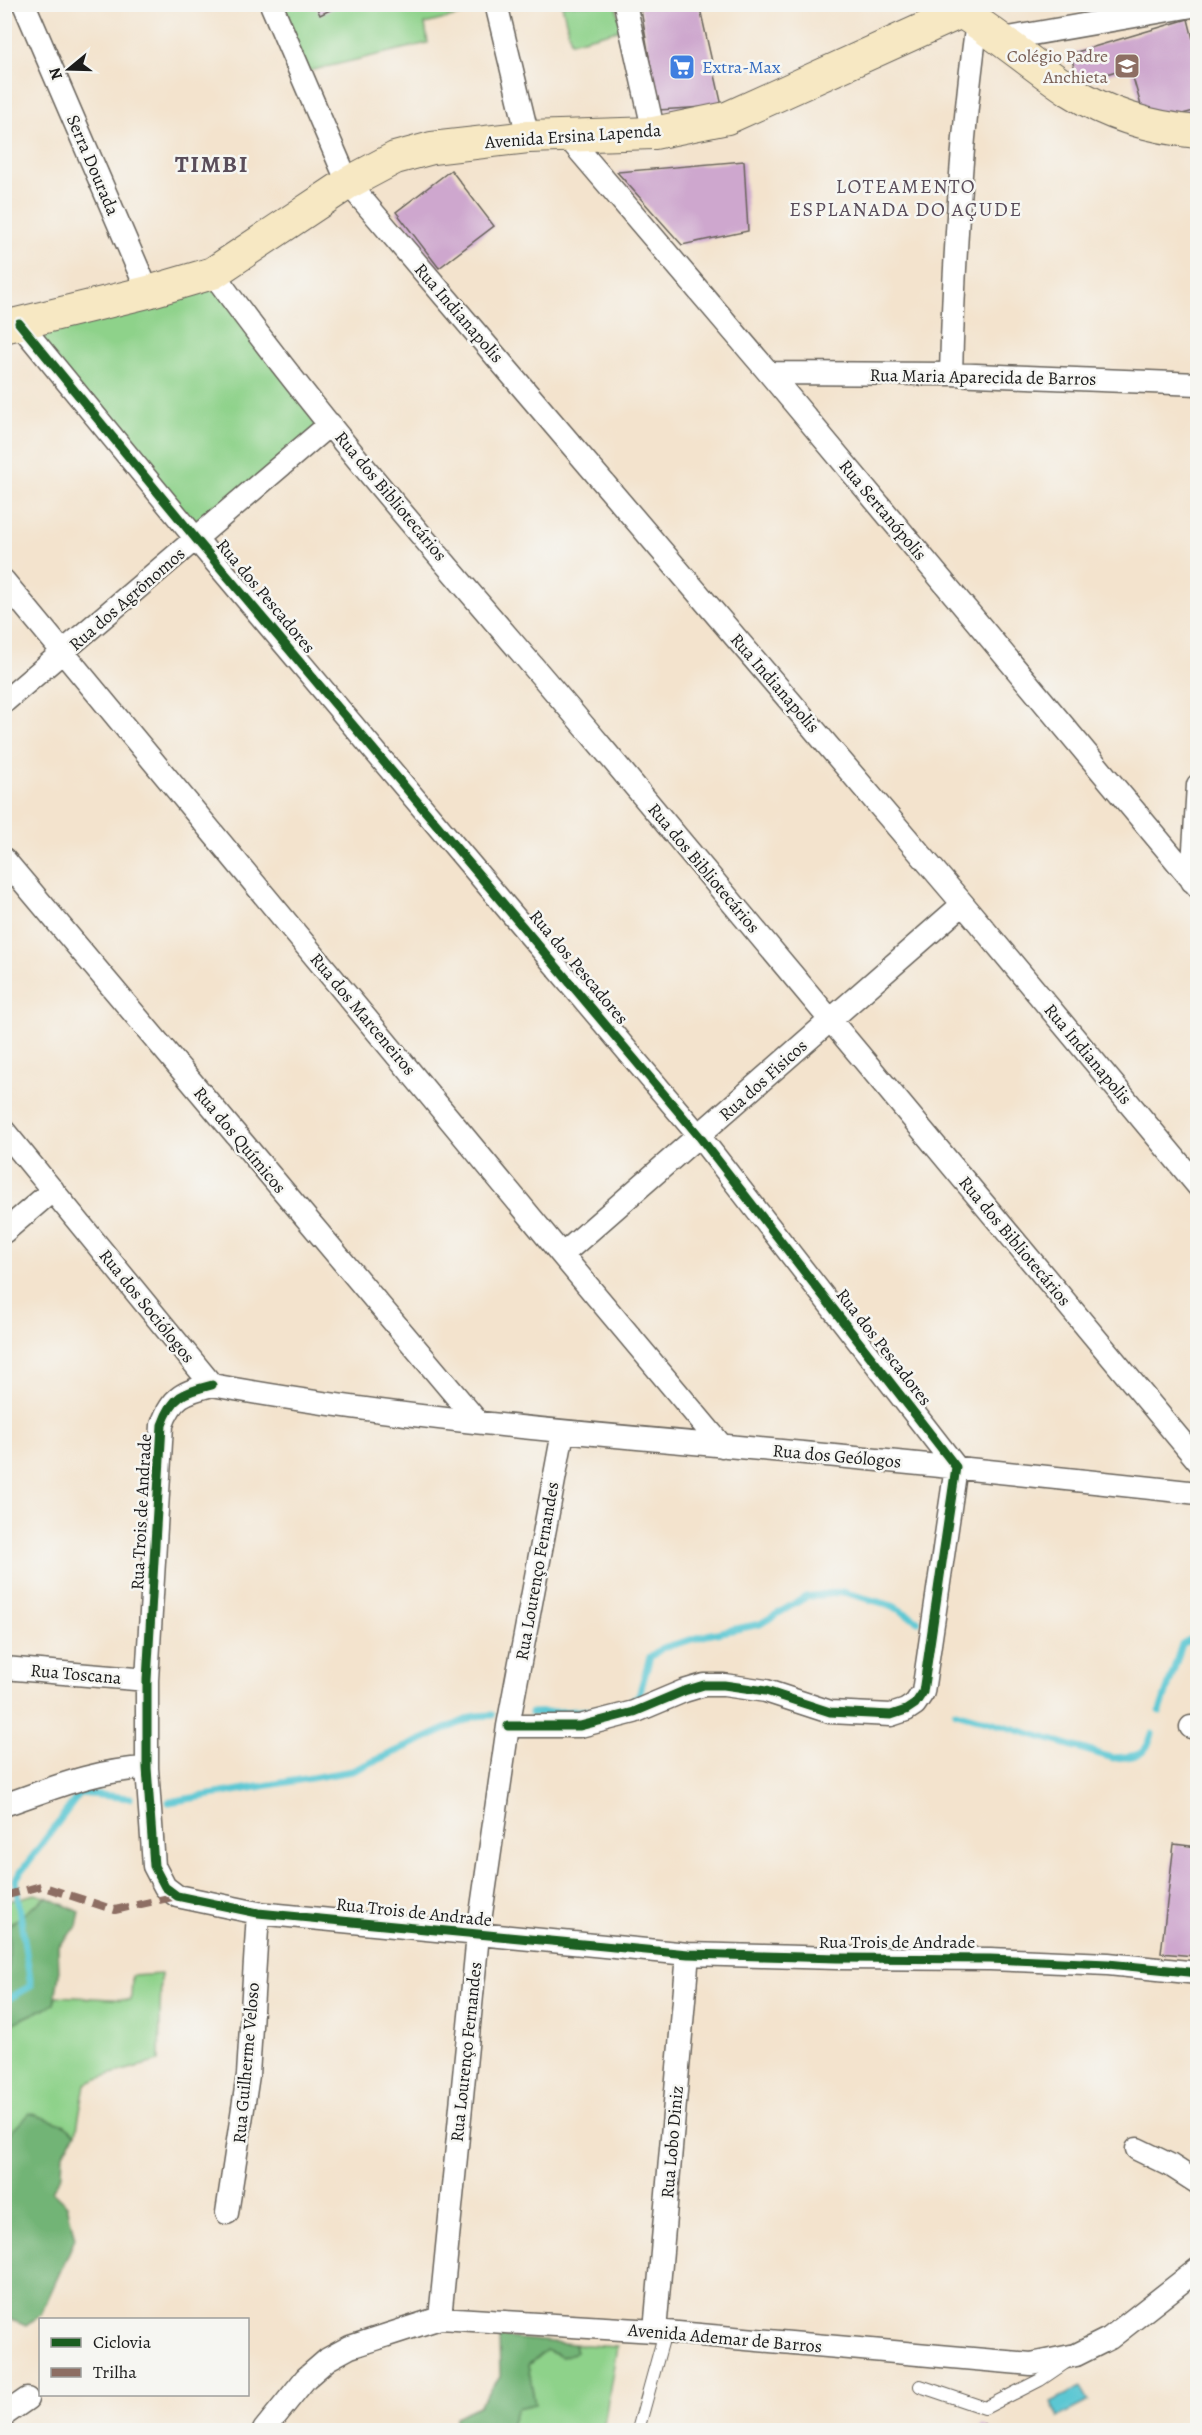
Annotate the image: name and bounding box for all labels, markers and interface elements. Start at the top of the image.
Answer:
north arrow [39,39,99,99]
place label: Colégio Padre Anchieta [1007,44,1109,89]
school or university icon: Colégio Padre Anchieta [1112,51,1142,81]
supermarket icon: Extra-Max [667,52,697,82]
place label: Extra-Max [702,55,781,79]
text: N [43,64,68,83]
street label: Serra Dourada [61,111,125,220]
street label: Avenida Ersina Lapenda [483,118,663,154]
district label: TIMBI [175,148,249,180]
district label: LOTEAMENTO ESPLANADA DO AÇUDE [789,173,1023,223]
street label: Rua Indianapolis [409,258,509,368]
street label: Rua Maria Aparecida de Barros [869,363,1097,391]
street label: Rua dos Bibliotecários [329,426,453,566]
street label: Rua Sertanópolis [834,455,932,565]
street label: Rua dos Pescadores [211,534,321,658]
street label: Rua dos Agrônomos [64,542,190,656]
street label: Rua Indianapolis [725,628,825,738]
street label: Rua dos Bibliotecários [642,798,766,938]
street label: Rua dos Pescadores [524,905,634,1029]
street label: Rua dos Marceneiros [305,948,421,1080]
street label: Rua Indianapolis [1039,998,1137,1110]
street label: Rua dos Fisicos [714,1034,812,1126]
street label: Rua dos Químicos [188,1082,292,1198]
street label: Rua dos Bibliotecários [953,1171,1077,1311]
street label: Rua dos Sociólogos [94,1244,200,1368]
street label: Rua dos Pescadores [831,1283,937,1411]
street label: Rua Trois de Andrade [125,1433,157,1591]
street label: Rua dos Geólogos [772,1438,902,1474]
street label: Rua Lourenço Fernandes [509,1480,565,1662]
street label: Rua Toscana [30,1658,123,1690]
street label: Rua Trois de Andrade [335,1892,493,1932]
street label: Rua Trois de Andrade [819,1930,975,1954]
street label: Rua Lourenço Fernandes [445,1961,487,2143]
street label: Rua Guilherme Veloso [227,1982,265,2144]
street label: Rua Lobo Diniz [655,2085,689,2199]
street label: Avenida Ademar de Barros [626,2317,823,2358]
legend [39,2318,249,2396]
text: Ciclovia [93,2330,152,2354]
text: Trilha [93,2360,137,2384]

